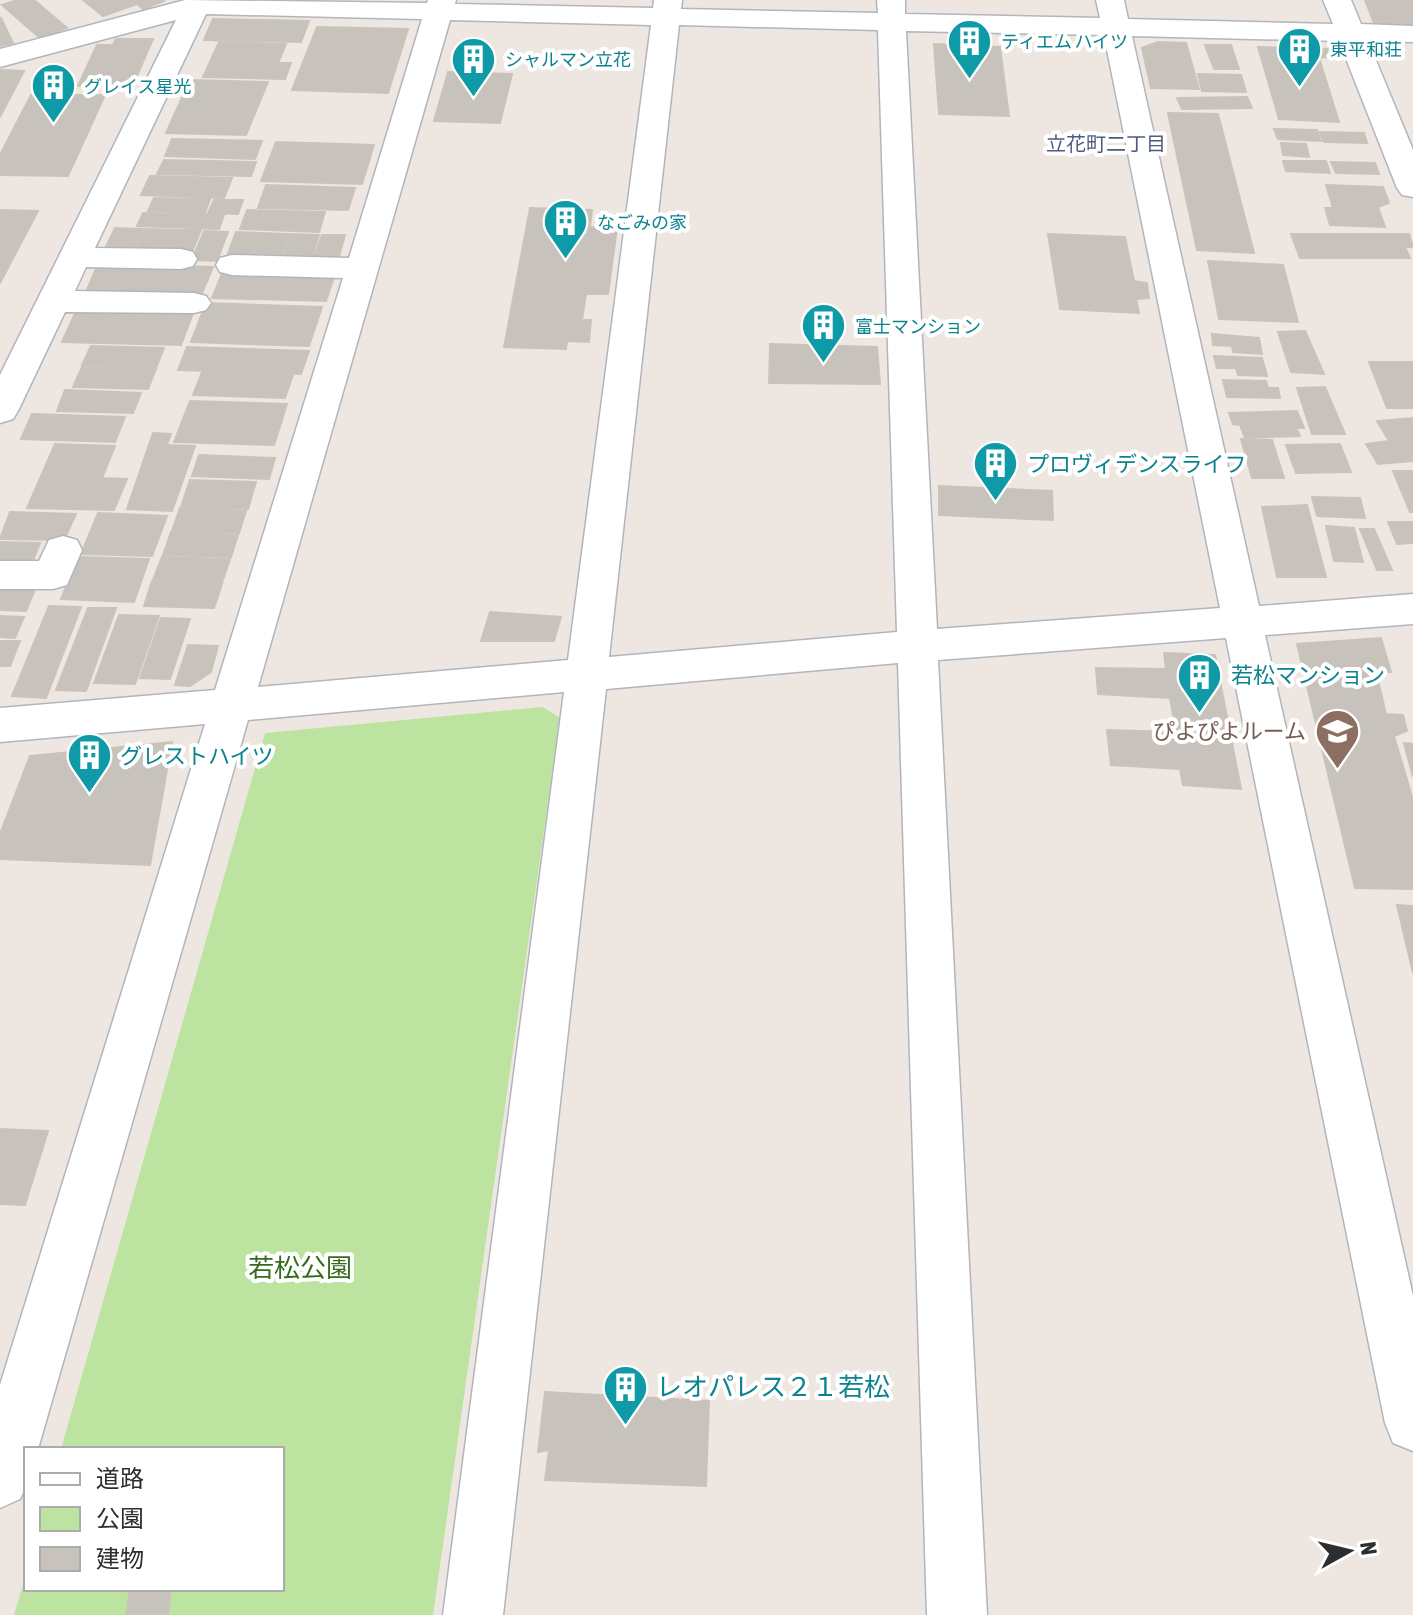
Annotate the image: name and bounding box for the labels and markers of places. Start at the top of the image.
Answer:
building icon: ティエム ハイツ [946,17,994,80]
building icon: 東平和荘 [1275,25,1323,88]
place label: ティエム ハイツ [1001,31,1128,52]
building icon: シャルマン立花 [450,35,498,98]
place label: 東平和荘 [1330,39,1402,60]
place label: シャルマン立花 [505,49,631,70]
building icon: グレイス星光 [29,62,77,125]
place label: グレイス星光 [84,76,191,97]
building icon: なごみの家 [542,198,590,261]
place label: なごみの家 [597,212,687,233]
building icon: 富士マンション [800,302,848,365]
place label: 富士マンション [855,316,981,337]
building icon: プロヴィデンスライフ [972,440,1020,503]
place label: プロヴィデンスライフ [1027,451,1247,477]
building icon: 若松マンション [1176,651,1224,714]
place label: 若松マンション [1231,662,1385,688]
school or university icon: ぴよぴよルーム [1313,707,1361,770]
place label: ぴよぴよルーム [1153,718,1306,744]
building icon: グレストハイツ [65,732,113,795]
place label: グレストハイツ [120,743,274,769]
building icon: レオパレス２１若松 [601,1363,649,1426]
place label: レオパレス２１若松 [656,1372,890,1402]

